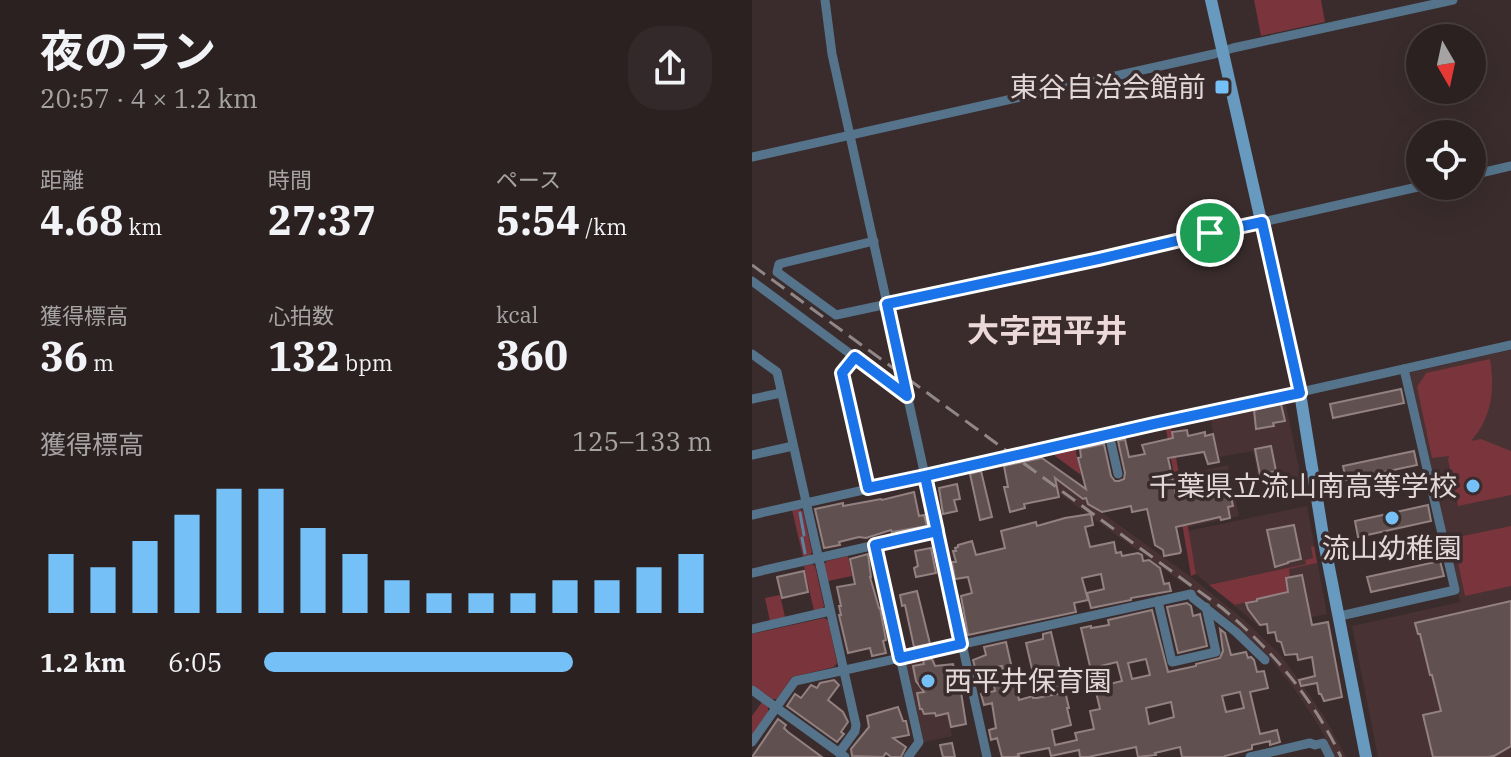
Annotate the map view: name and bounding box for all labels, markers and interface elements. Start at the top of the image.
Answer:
text: 夜のラン [40,22,216,79]
north arrow [1406,24,1486,104]
map controls [1406,24,1486,200]
button: share [628,26,712,110]
place label: 東谷自治会館前 [1010,68,1206,105]
marker: 東谷自治会館前 [1213,78,1231,96]
text: 20:57 · 4 × 1.2 km [40,81,258,115]
button: locate [1406,120,1486,200]
text: 距離 [40,165,84,194]
text: 時間 [268,165,312,194]
text: ペース [496,165,561,194]
text: 4.68 [40,194,123,246]
text: 27:37 [268,194,376,246]
text: 5:54 [496,194,580,246]
pin [1176,199,1244,267]
icon: arrive [1188,211,1232,255]
text: km [123,212,162,241]
text: /km [580,212,627,241]
text: kcal [496,300,538,329]
text: 獲得標高 [40,301,128,330]
text: 心拍数 [268,301,334,330]
district label: 大字西平井 [967,309,1127,351]
text: 360 [496,329,568,381]
text: 36 [40,330,88,382]
text: 132 [268,330,340,382]
text: m [88,348,114,377]
text: bpm [340,348,393,377]
text: 125–133 m [572,424,712,458]
text: 獲得標高 [40,427,144,461]
place label: 千葉県立流山南高等学校 [1149,467,1457,504]
marker: 千葉県立流山南高等学校 [1464,477,1482,495]
marker: 流山幼稚園 [1383,509,1401,527]
place label: 流山幼稚園 [1322,529,1462,566]
text: 1.2 km [40,645,126,679]
text: 6:05 [168,645,222,679]
place label: 西平井保育園 [944,662,1112,699]
marker: 西平井保育園 [919,672,937,690]

